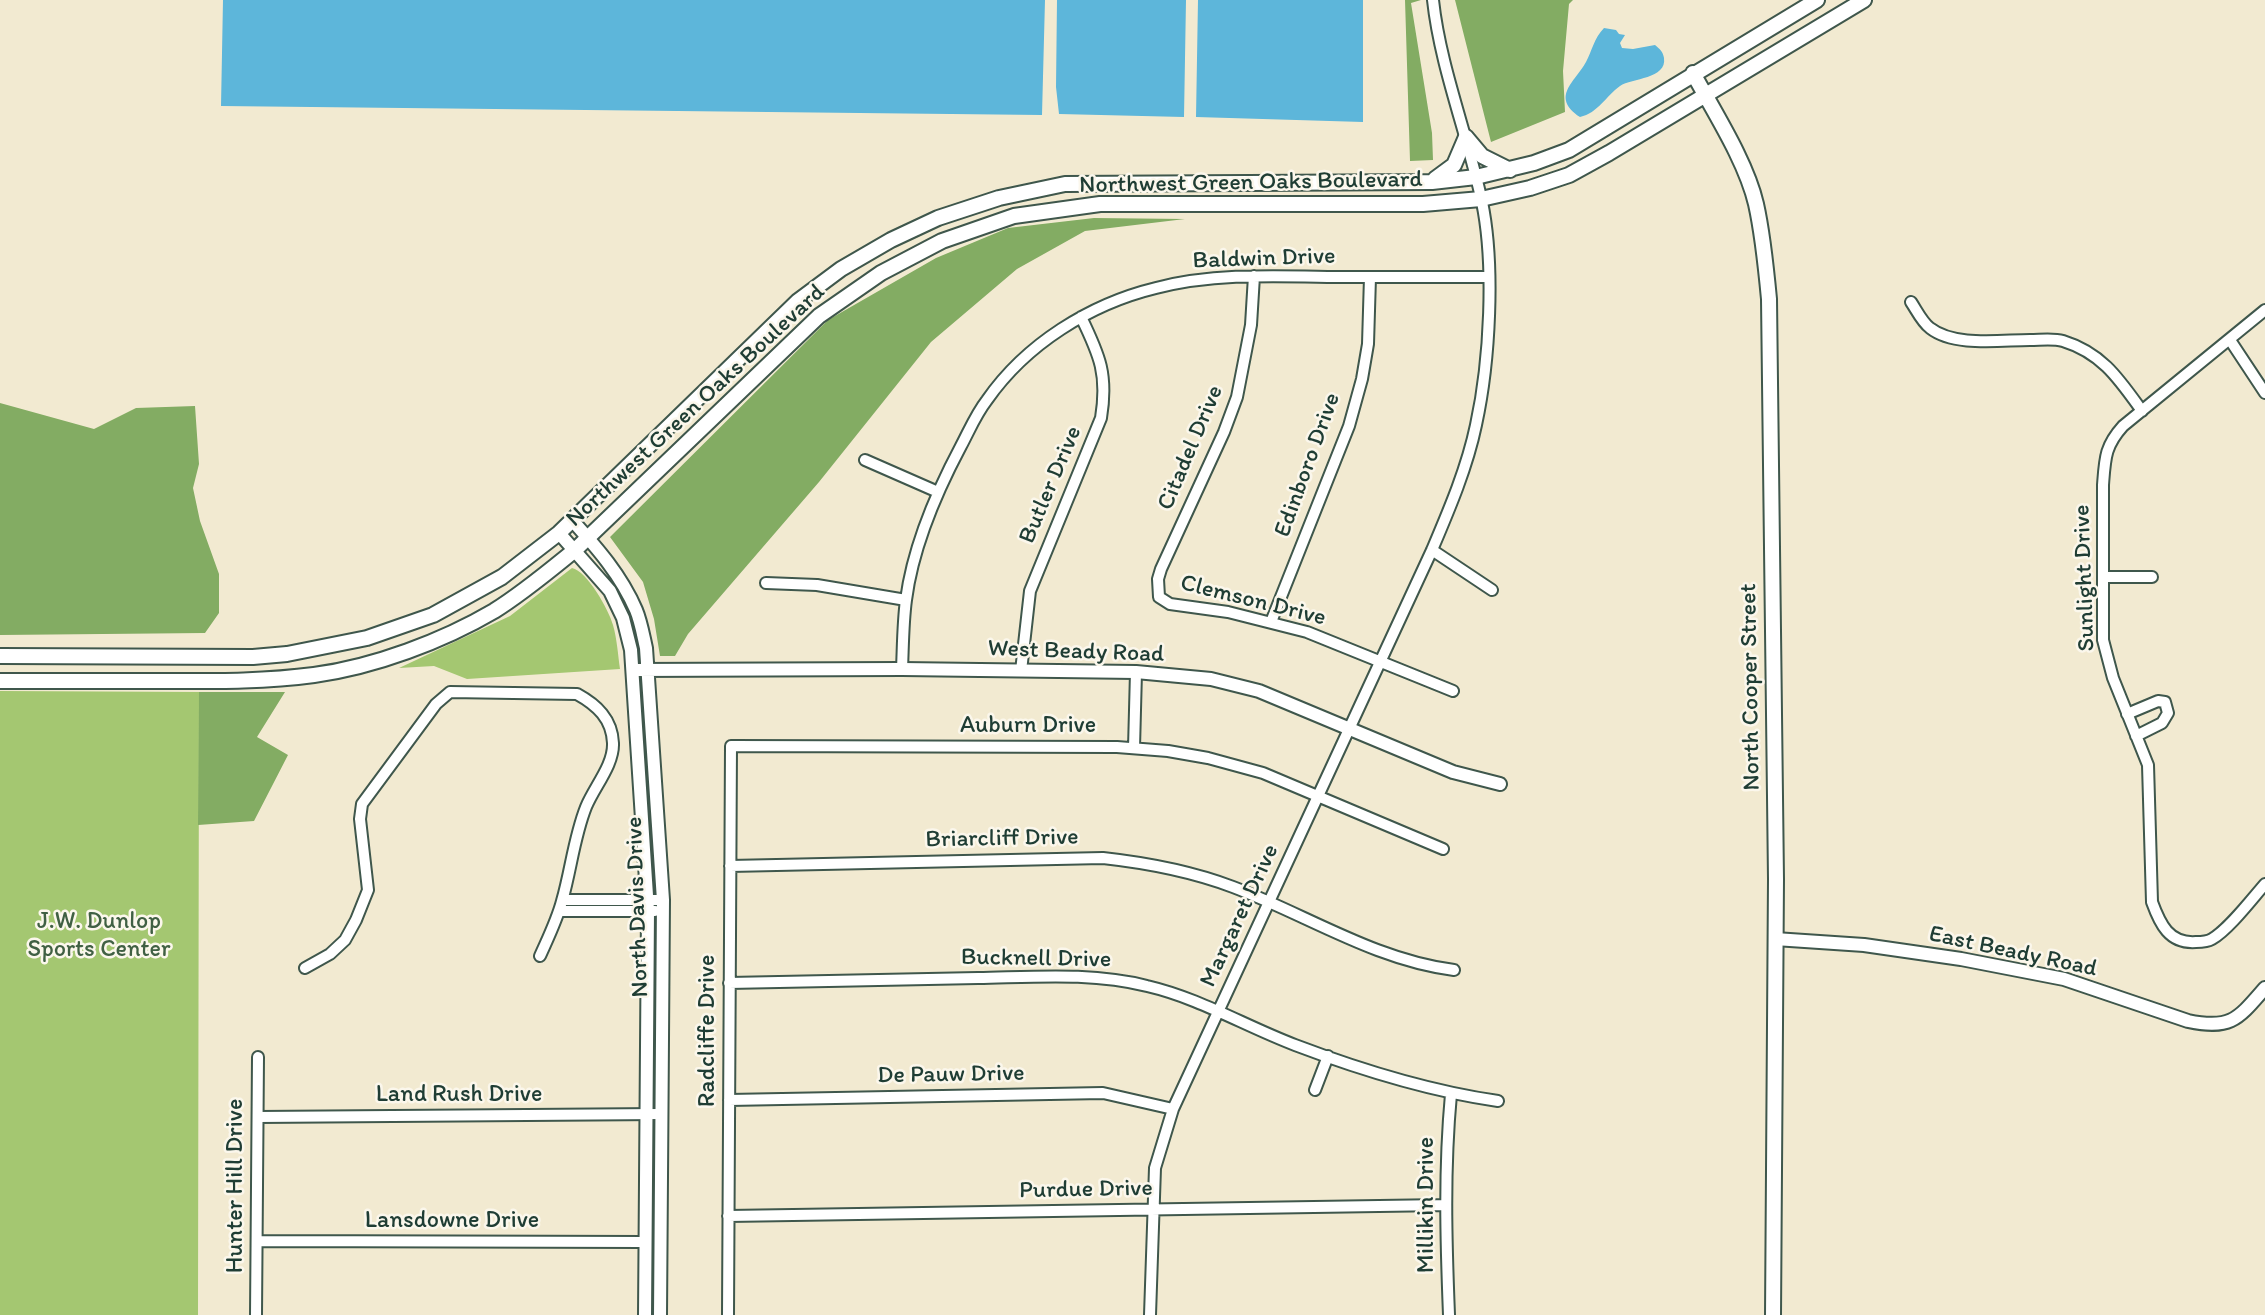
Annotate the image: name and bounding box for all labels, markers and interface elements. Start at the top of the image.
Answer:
street label: Northwest Green Oaks Boulevard [1079,166,1423,200]
street label: Baldwin Drive [1192,242,1336,276]
street label: Northwest Green Oaks Boulevard [561,278,831,534]
street label: Citadel Drive [1152,381,1230,515]
street label: Edinboro Drive [1269,389,1347,541]
street label: Butler Drive [1013,422,1089,548]
street label: Sunlight Drive [2068,504,2102,652]
street label: Clemson Drive [1177,569,1329,633]
street label: North Cooper Street [1735,583,1767,791]
street label: West Beady Road [987,635,1165,669]
street label: Auburn Drive [960,712,1096,740]
street label: North Davis Drive [620,816,656,998]
street label: Briarcliff Drive [925,823,1079,855]
street label: Margaret Drive [1194,840,1286,992]
park label: J.W. Dunlop Sports Center [28,908,170,964]
street label: East Beady Road [1926,920,2100,984]
street label: Bucknell Drive [961,943,1111,975]
street label: Radcliffe Drive [694,955,722,1107]
street label: De Pauw Drive [877,1059,1025,1091]
street label: Land Rush Drive [376,1081,542,1109]
street label: Hunter Hill Drive [222,1099,250,1273]
street label: Millikin Drive [1413,1137,1441,1273]
street label: Purdue Drive [1019,1174,1153,1206]
street label: Lansdowne Drive [365,1207,539,1235]

